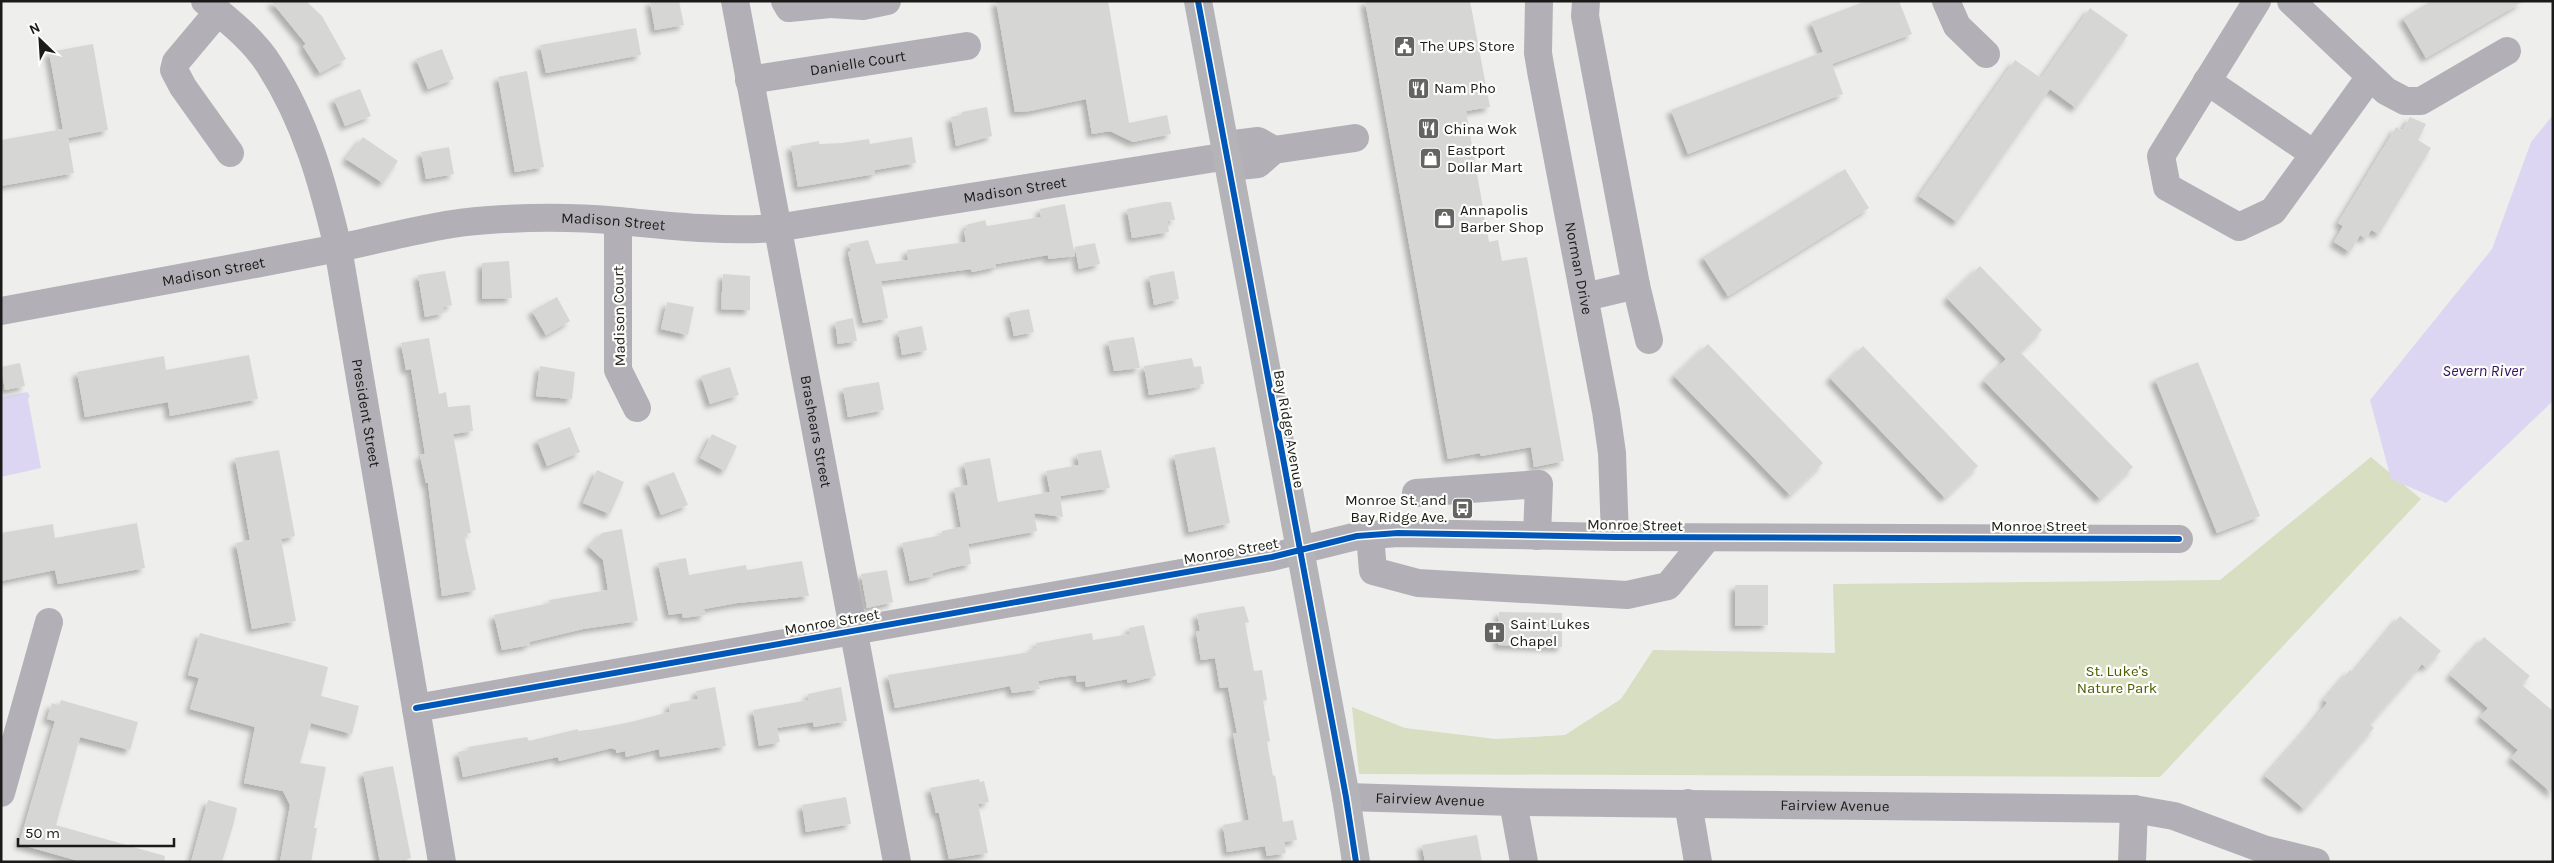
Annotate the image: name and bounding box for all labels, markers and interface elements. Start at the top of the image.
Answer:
north arrow [15,15,65,65]
text: N [27,19,43,38]
public building icon: The UPS Store [1392,34,1416,58]
place label: The UPS Store [1420,37,1515,55]
street label: Danielle Court [809,47,907,79]
restaurant icon: Nam Pho [1406,76,1430,100]
place label: Nam Pho [1434,79,1496,97]
restaurant icon: China Wok [1416,117,1440,141]
place label: China Wok [1444,120,1517,138]
place label: Eastport Dollar Mart [1447,141,1523,176]
shop icon: Eastport Dollar Mart [1419,147,1443,171]
street label: Madison Street [962,173,1068,207]
place label: Annapolis Barber Shop [1460,201,1544,236]
shop icon: Annapolis Barber Shop [1432,207,1456,231]
street label: Madison Street [561,209,666,234]
street label: Norman Drive [1561,220,1596,316]
street label: Madison Street [161,253,267,290]
street label: Madison Court [609,265,629,366]
street label: President Street [348,357,384,469]
water label: Severn River [2442,361,2524,380]
street label: Bay Ridge Avenue [1270,368,1308,490]
street label: Brashears Street [797,374,835,490]
place label: Monroe St. and Bay Ridge Ave. [1345,491,1447,526]
bus stop icon: Monroe St. and Bay Ridge Ave. [1451,497,1475,521]
street label: Monroe Street [1587,515,1684,535]
street label: Monroe Street [1991,517,2087,535]
street label: Monroe Street [1182,534,1280,568]
street label: Monroe Street [783,605,881,639]
place label: Saint Lukes Chapel [1510,615,1590,650]
church icon: Saint Lukes Chapel [1482,621,1506,645]
park label: St. Luke's Nature Park [2077,662,2157,697]
street label: Fairview Avenue [1375,789,1485,810]
street label: Fairview Avenue [1780,796,1890,815]
scale bar [18,816,174,848]
text: 50 m [25,824,60,842]

